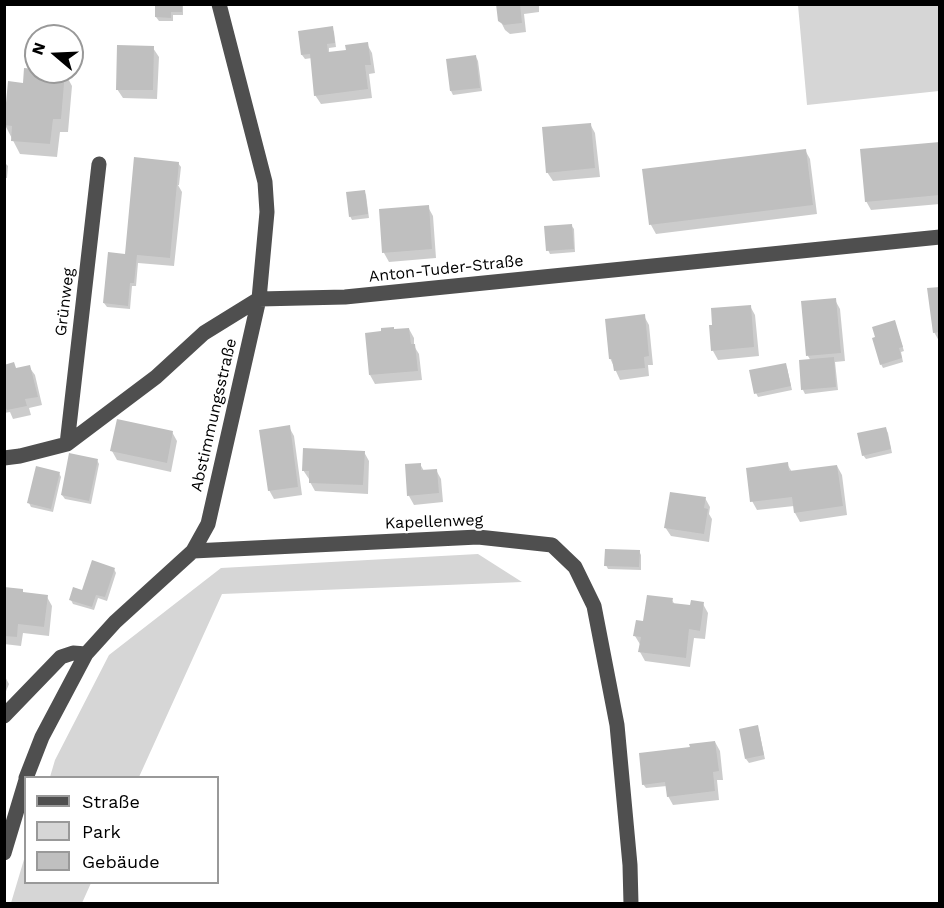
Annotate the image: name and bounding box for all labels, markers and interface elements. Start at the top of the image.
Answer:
north arrow [24,24,84,84]
text: N [27,40,49,57]
street label: Anton-Tuder-Straße [368,251,524,287]
street label: Grünweg [51,267,79,337]
street label: Abstimmungsstraße [187,336,241,494]
street label: Kapellenweg [385,511,483,533]
legend [24,776,219,884]
text: Straße [82,791,140,812]
text: Park [82,821,121,842]
text: Gebäude [82,851,160,872]

